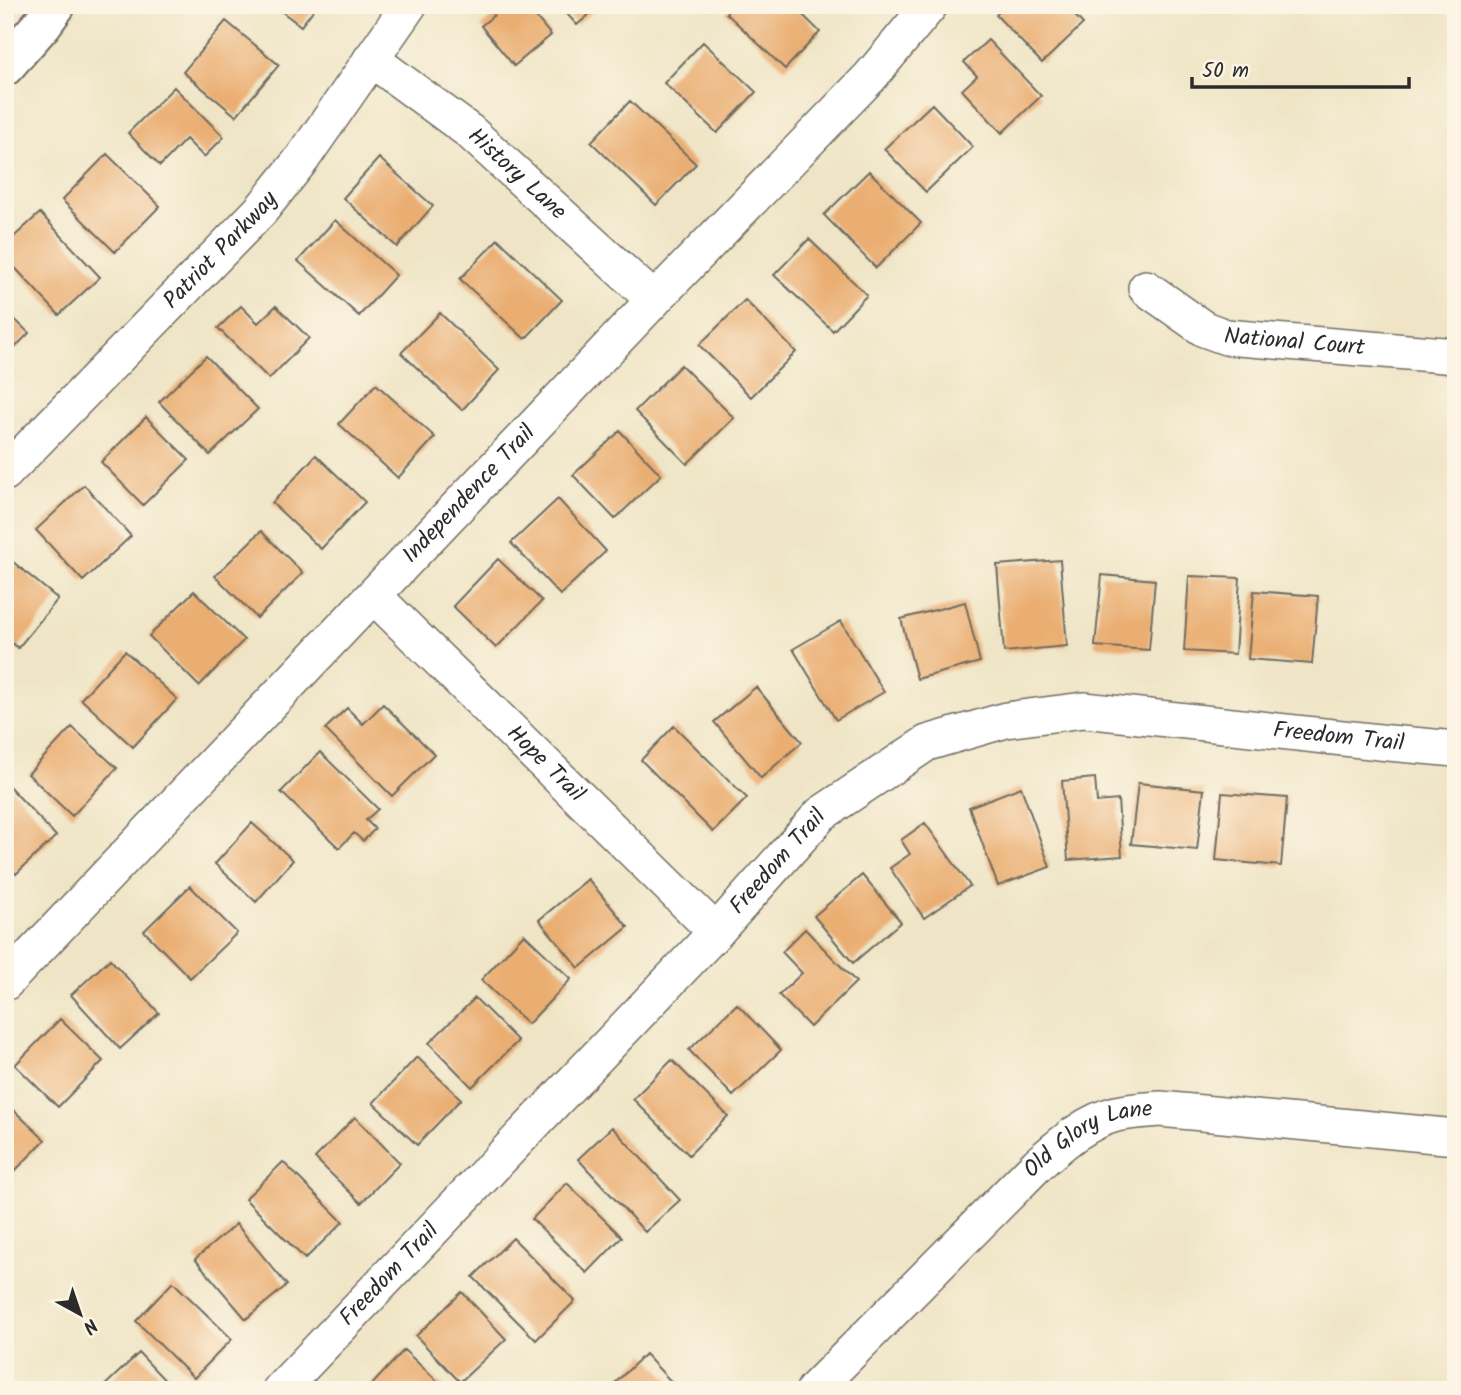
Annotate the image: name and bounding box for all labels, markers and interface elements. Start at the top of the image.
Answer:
scale bar [1192,46,1408,90]
text: 50 m [1202,55,1249,88]
street label: History Lane [459,119,574,229]
street label: Patriot Parkway [155,184,287,318]
street label: National Court [1223,319,1367,366]
street label: Independence Trail [394,416,545,572]
street label: Freedom Trail [1271,713,1406,762]
street label: Hope Trail [498,717,593,812]
street label: Freedom Trail [721,801,836,923]
street label: Old Glory Lane [1015,1092,1154,1187]
street label: Freedom Trail [331,1214,448,1335]
north arrow [46,1280,116,1350]
text: N [75,1310,104,1341]

